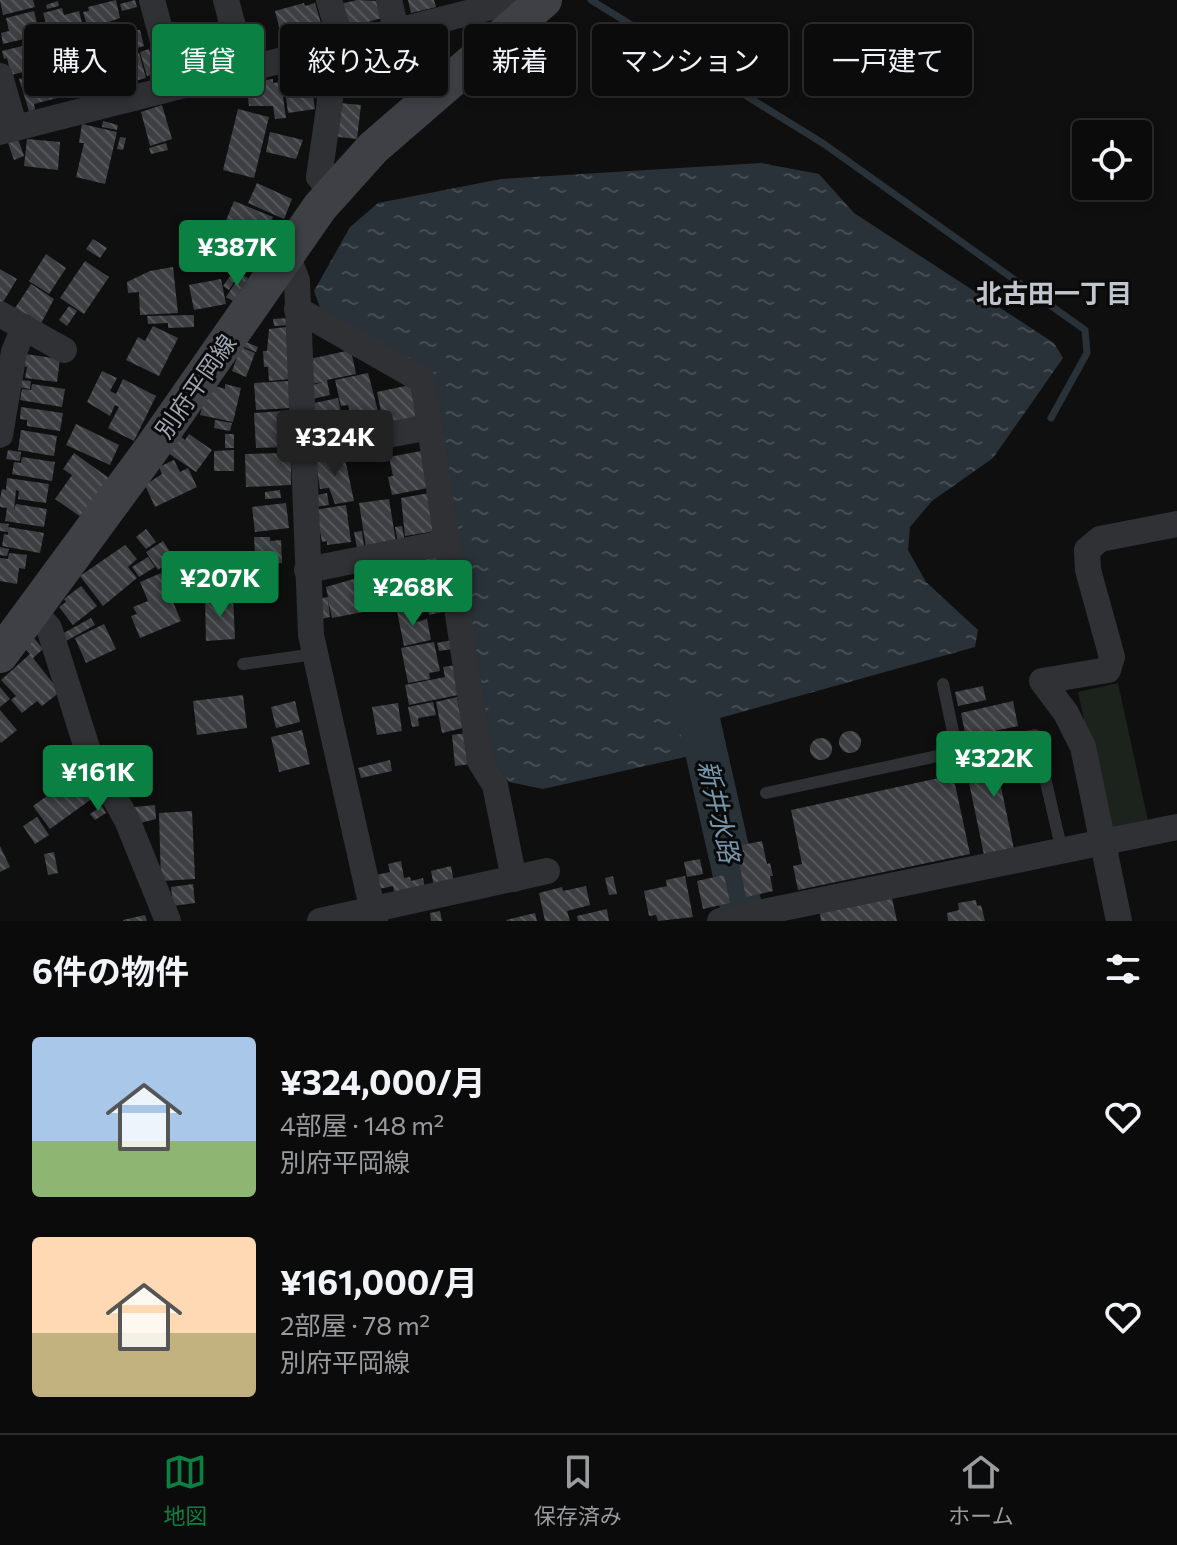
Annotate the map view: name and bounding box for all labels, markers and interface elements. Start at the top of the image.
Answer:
chip: 購入 [24,24,136,96]
chip: 賃貸 [152,24,264,96]
chip: 絞り込み [280,24,448,96]
chip: 新着 [464,24,576,96]
chip: マンション [592,24,788,96]
chip: 一戸建て [804,24,972,96]
map controls [1072,120,1152,200]
button: locate [1072,120,1152,200]
pin: ¥387K [181,220,293,288]
text: ¥387K [197,230,277,261]
district label: 北古田一丁目 [976,277,1132,308]
street label: 別府平岡線 [149,329,241,443]
pin: ¥324K [279,410,391,478]
text: ¥324K [295,420,375,451]
pin: ¥207K [164,551,276,619]
pin: ¥268K [357,560,469,628]
text: ¥207K [180,561,260,592]
text: ¥268K [372,570,454,601]
pin: ¥322K [938,731,1050,799]
text: ¥322K [954,741,1034,772]
pin: ¥161K [42,745,154,813]
text: ¥161K [61,755,135,786]
water label: 新井水路 [693,757,747,867]
icon: filters [1101,947,1145,991]
text: 6件の物件 [32,949,189,991]
text: ¥324,000/月 [280,1060,486,1102]
icon: home [96,1069,192,1165]
icon: heart [1101,1095,1145,1139]
text: 4部屋 · 148 m² [280,1109,444,1140]
text: 別府平岡線 [280,1146,410,1177]
text: ¥161,000/月 [280,1260,478,1302]
icon: home [96,1269,192,1365]
icon: heart [1101,1295,1145,1339]
text: 2部屋 · 78 m² [280,1309,430,1340]
text: 別府平岡線 [280,1346,410,1377]
tab: 地図 [163,1450,207,1530]
tab: 保存済み [534,1450,622,1530]
tab: ホーム [948,1450,1014,1530]

